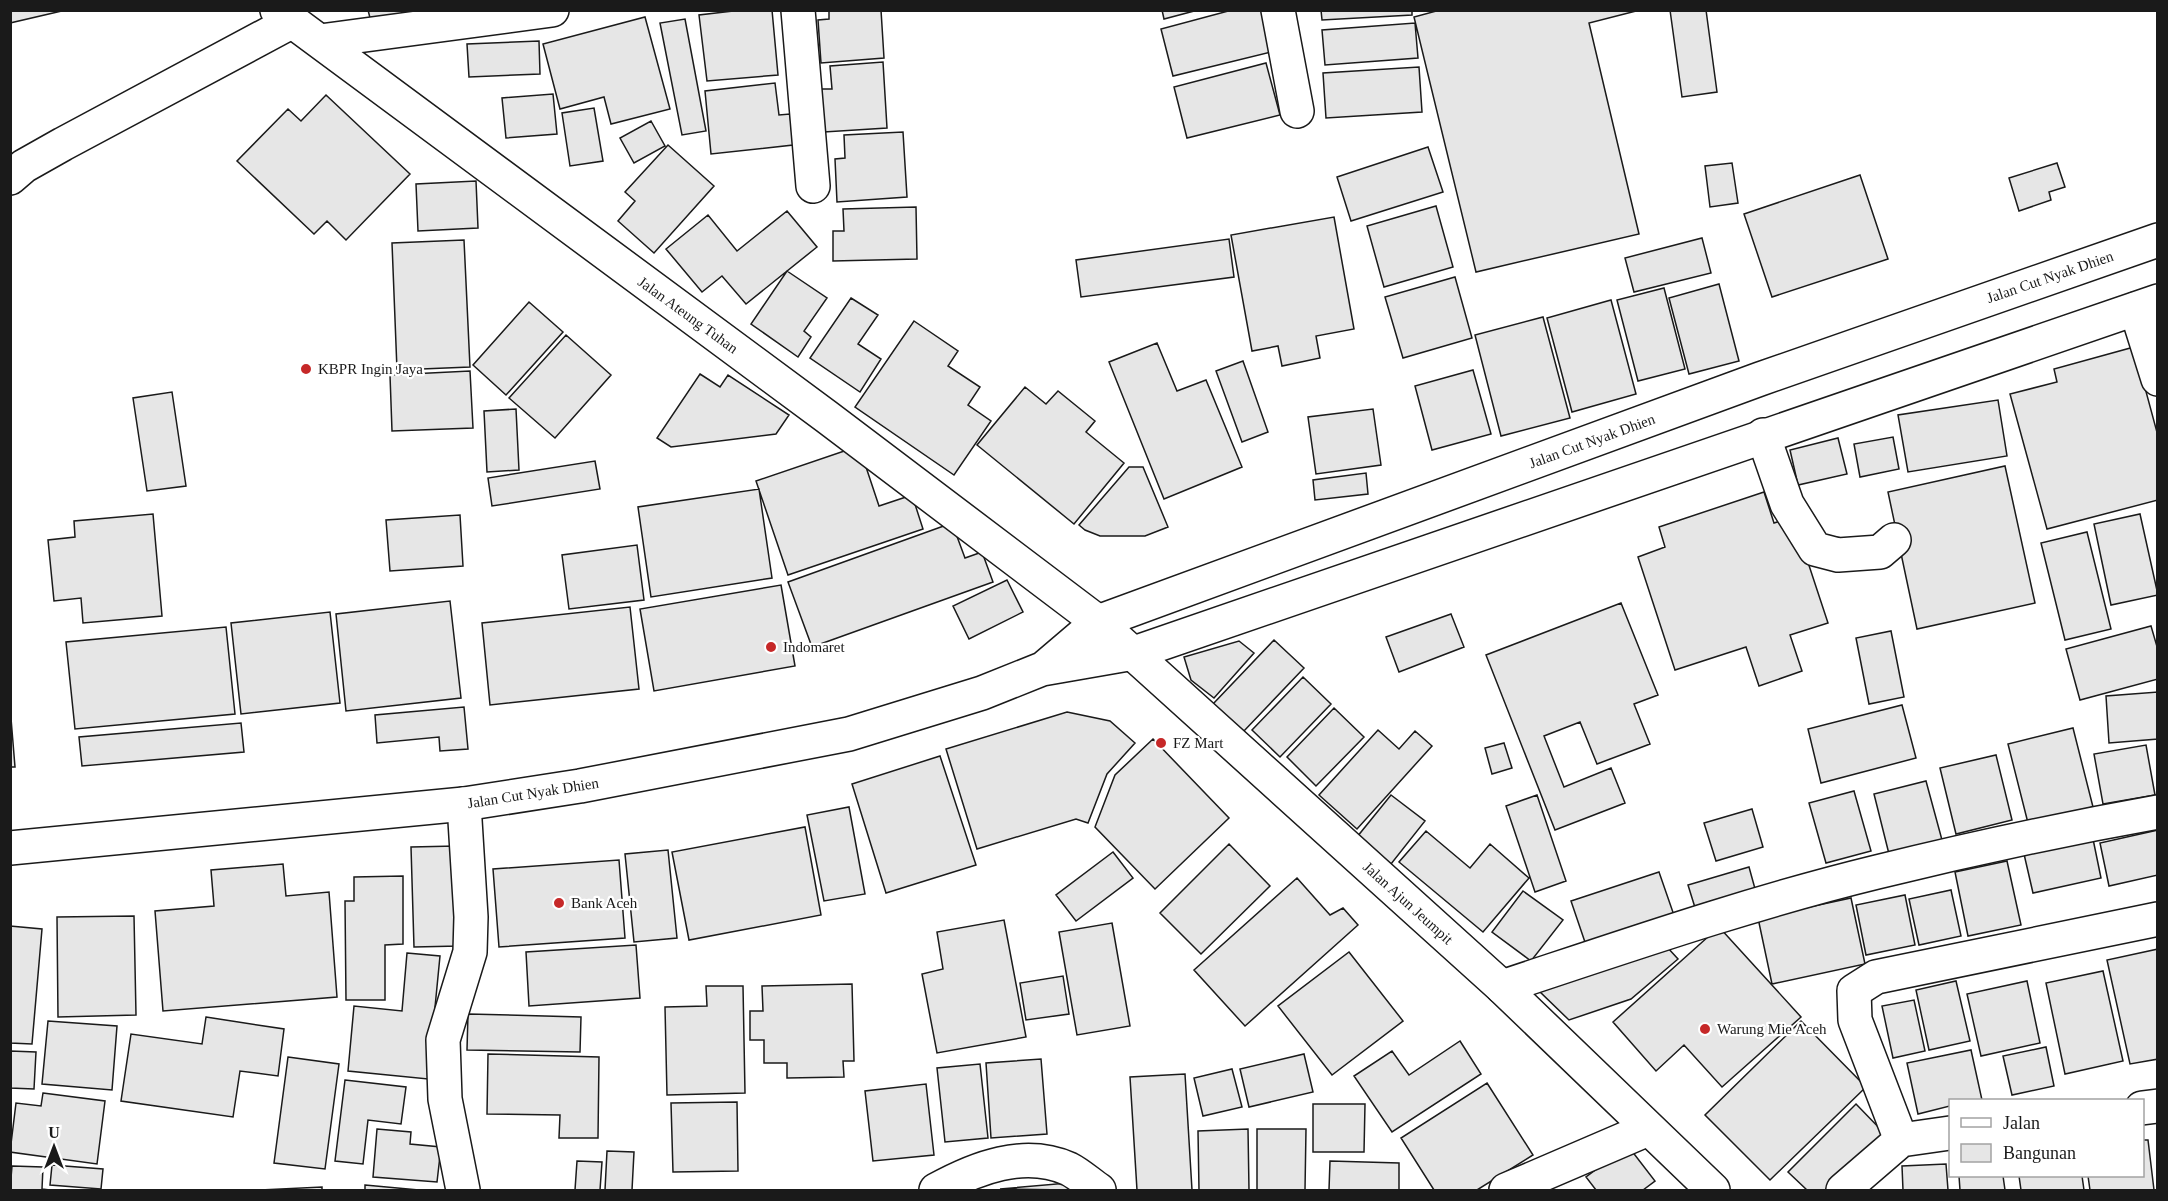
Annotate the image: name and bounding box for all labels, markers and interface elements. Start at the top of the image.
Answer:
street label: Jalan Cut Nyak Dhien [1985,248,2116,306]
street label: Jalan Ateung Tuhan [635,273,741,357]
place label: KBPR Ingin Jaya [318,361,423,377]
marker: KBPR Ingin Jaya [299,362,313,376]
street label: Jalan Cut Nyak Dhien [1527,411,1658,471]
place label: Indomaret [783,639,845,655]
marker: Indomaret [764,640,778,654]
place label: FZ Mart [1173,735,1224,751]
marker: FZ Mart [1154,736,1168,750]
street label: Jalan Cut Nyak Dhien [466,775,600,811]
street label: Jalan Ajun Jeumpit [1360,859,1457,948]
place label: Bank Aceh [571,895,638,911]
marker: Bank Aceh [552,896,566,910]
place label: Warung Mie Aceh [1717,1021,1827,1037]
marker: Warung Mie Aceh [1698,1022,1712,1036]
legend [1949,1099,2144,1177]
text: Jalan [2003,1113,2040,1133]
north arrow [24,1117,84,1177]
text: U [48,1124,60,1141]
text: Bangunan [2003,1143,2076,1163]

